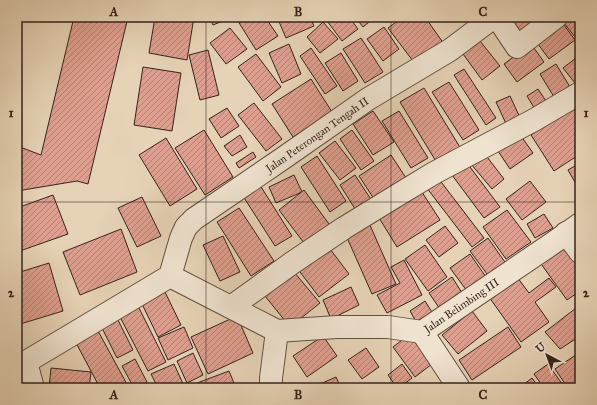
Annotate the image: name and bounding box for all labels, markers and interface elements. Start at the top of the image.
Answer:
text: A [109,4,119,20]
text: B [294,4,303,20]
text: C [479,4,488,20]
street label: Jalan Peterongan Tengah II [262,94,371,176]
text: 1 [8,105,14,121]
text: 1 [583,105,589,121]
street label: Jalan Belimbing III [420,275,502,337]
text: 2 [8,285,15,301]
text: 2 [583,285,590,301]
north arrow [527,335,567,375]
text: U [533,340,549,356]
text: A [109,387,119,403]
text: B [294,387,303,403]
text: C [479,387,488,403]

